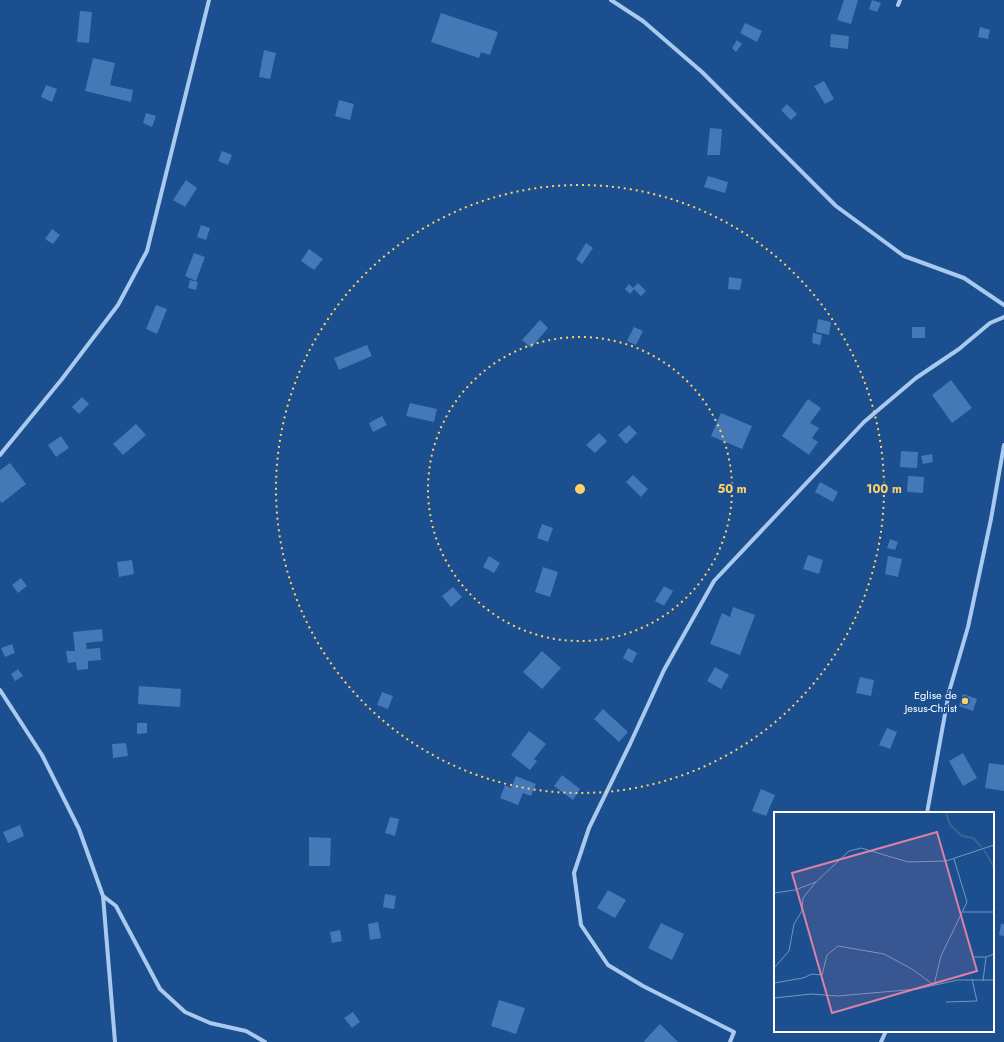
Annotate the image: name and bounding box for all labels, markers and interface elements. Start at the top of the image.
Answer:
text: 50 m [717,480,747,498]
text: 100 m [866,480,902,498]
centre of rings [573,482,587,496]
place label: Eglise de Jesus-Christ [903,687,957,716]
marker: Eglise de Jesus-Christ [960,696,970,706]
inset map [774,812,994,1032]

